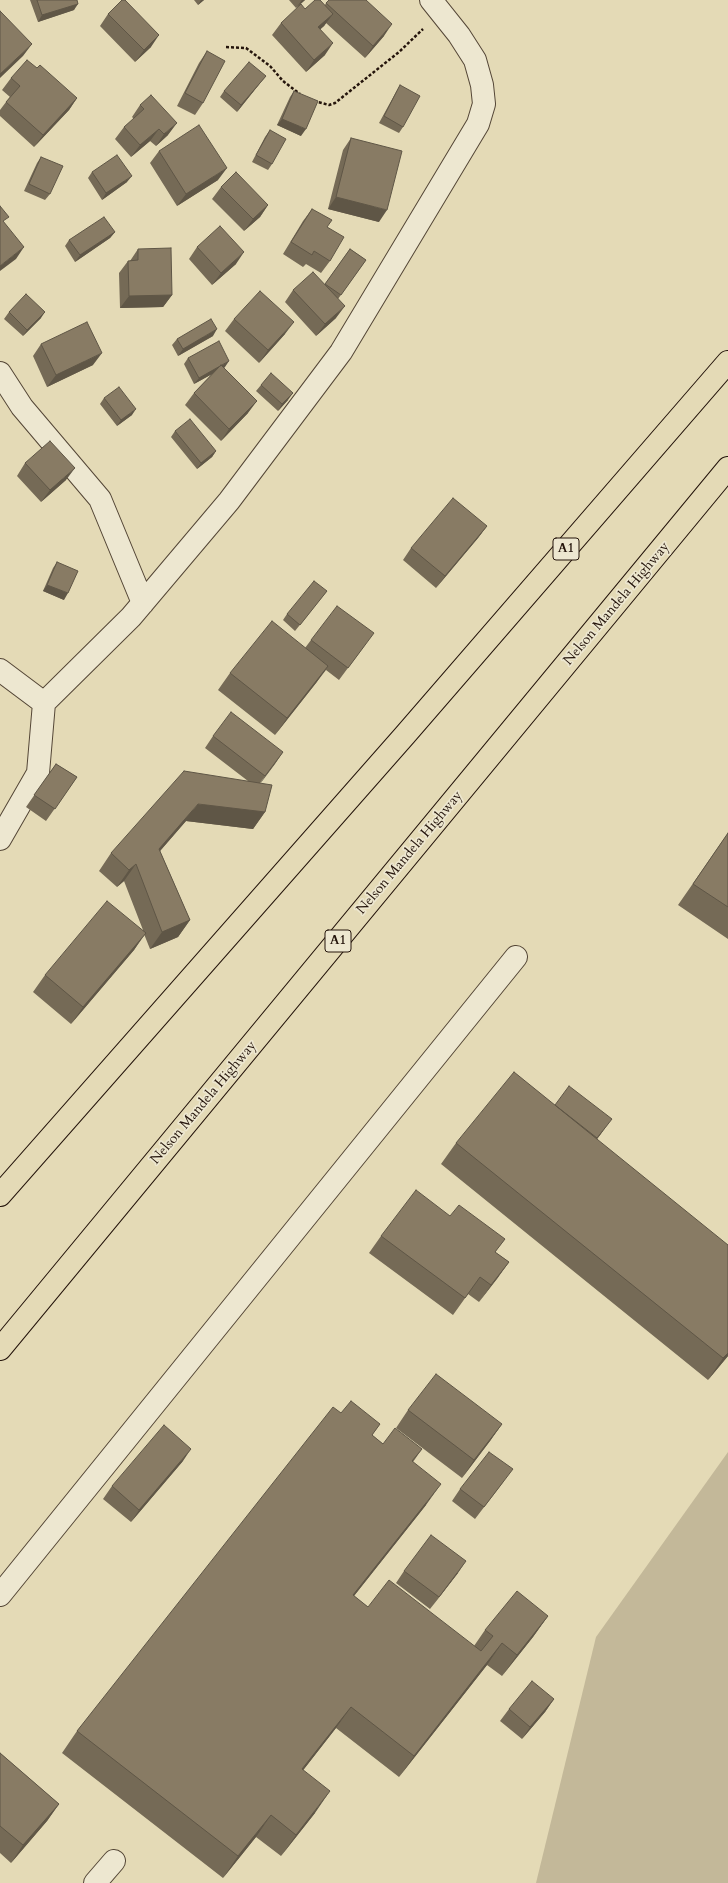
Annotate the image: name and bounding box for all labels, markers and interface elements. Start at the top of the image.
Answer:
road number: A1 [553,538,579,560]
street label: Nelson Mandela Highway [560,539,674,669]
street label: Nelson Mandela Highway [353,788,467,918]
road number: A1 [325,930,351,952]
street label: Nelson Mandela Highway [147,1038,261,1168]

